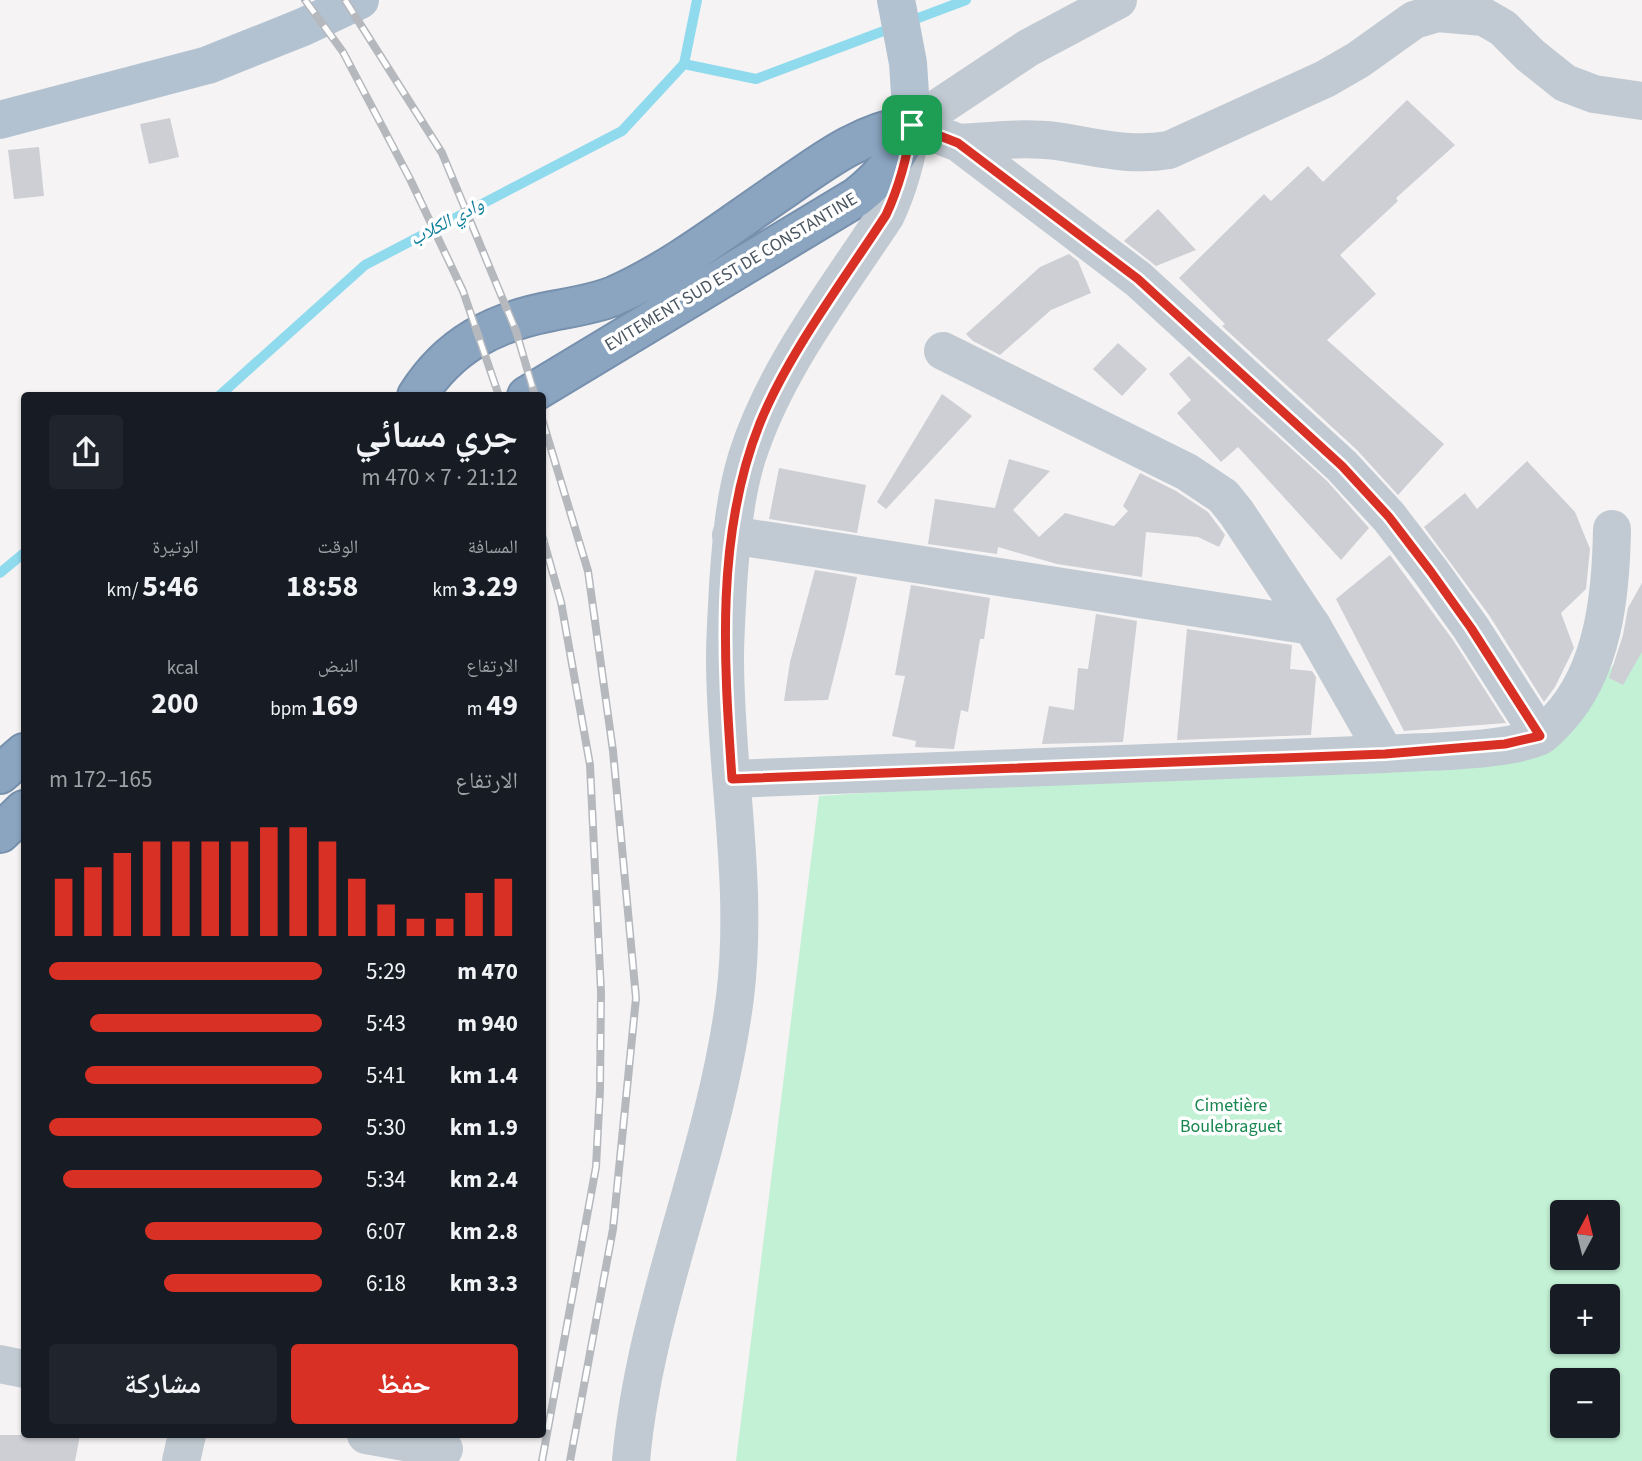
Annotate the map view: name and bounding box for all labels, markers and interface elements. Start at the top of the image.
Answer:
pin [882,95,942,155]
icon: arrive [893,106,931,144]
street label: EVITEMENT SUD EST DE CONSTANTINE [600,186,862,358]
water label: وادي الكلاب [405,191,489,254]
text: جري مسائي [354,408,518,462]
button: share [49,415,123,489]
text: 21:12 · 7 × 470 m [362,461,518,494]
text: الوتيرة [152,534,199,561]
text: الوقت [317,534,358,561]
text: المسافة [468,534,518,561]
text: 5:46 [142,565,199,608]
text: 18:58 [286,565,358,608]
text: 3.29 [461,565,518,608]
text: /km [107,577,142,604]
text: km [433,577,461,604]
text: النبض [318,653,358,680]
text: الارتفاع [466,653,518,680]
text: kcal [167,655,199,682]
text: 200 [151,682,199,725]
text: 169 [311,684,358,727]
text: 49 [486,684,518,727]
text: bpm [270,696,311,723]
text: m [467,696,486,723]
text: 165–172 m [49,763,152,796]
text: الارتفاع [455,764,518,797]
text: 5:29 [366,955,406,988]
text: 470 m [457,955,518,988]
text: 5:43 [366,1007,406,1040]
text: 940 m [457,1007,518,1040]
text: 5:41 [366,1059,406,1092]
text: 1.4 km [450,1059,518,1092]
park label: Cimetière Boulebraguet [1180,1093,1282,1139]
text: 5:30 [366,1111,406,1144]
text: 1.9 km [450,1111,518,1144]
text: 5:34 [366,1163,406,1196]
text: 2.4 km [450,1163,518,1196]
north arrow [1550,1200,1620,1270]
map controls [1550,1200,1620,1438]
text: 6:07 [366,1215,406,1248]
text: 2.8 km [450,1215,518,1248]
text: 6:18 [366,1267,406,1300]
text: 3.3 km [450,1267,518,1300]
button: + [1550,1284,1620,1354]
button: مشاركة [49,1344,277,1424]
button: حفظ [291,1344,518,1424]
button: − [1550,1368,1620,1438]

